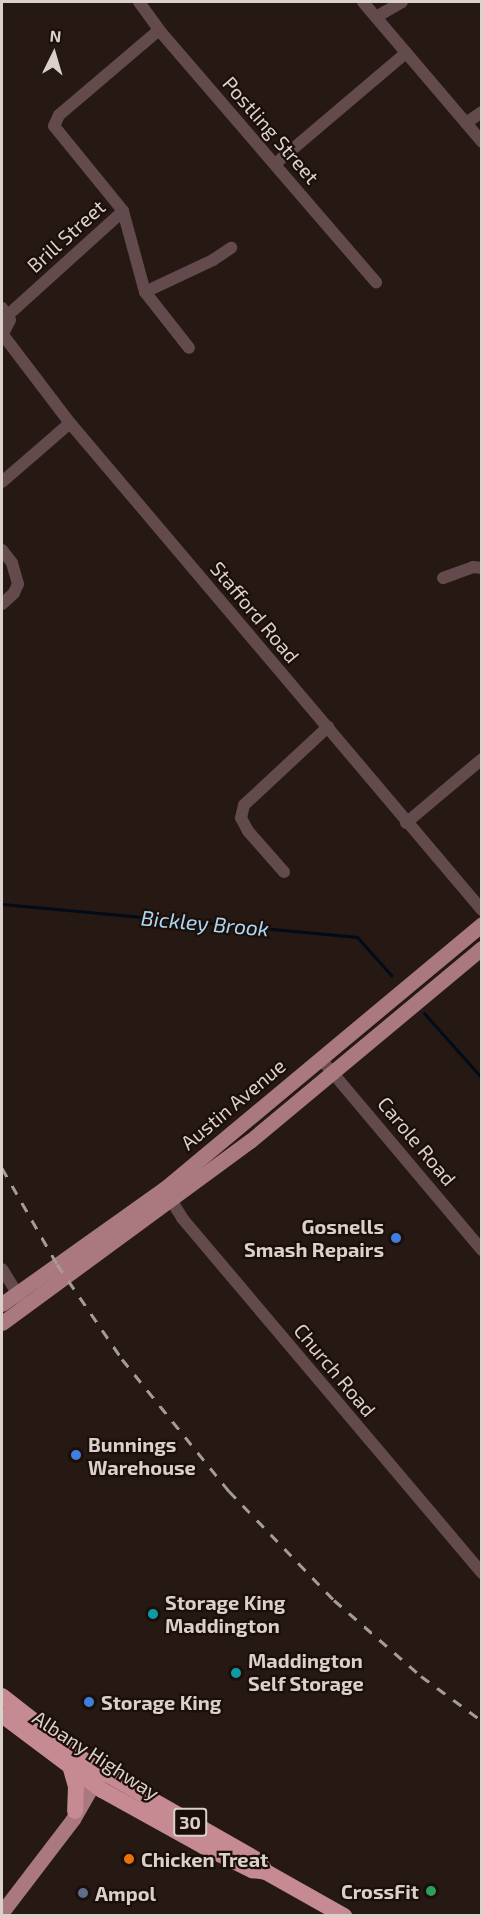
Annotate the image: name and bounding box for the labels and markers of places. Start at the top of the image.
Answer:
place label: Gosnells Smash Repairs [244,1214,384,1261]
marker: Gosnells Smash Repairs [389,1231,403,1245]
place label: Bunnings Warehouse [88,1432,196,1479]
marker: Bunnings Warehouse [69,1448,83,1462]
place label: Storage King Maddington [165,1590,285,1637]
marker: Storage King Maddington [146,1607,160,1621]
place label: Maddington Self Storage [248,1649,364,1696]
marker: Maddington Self Storage [229,1666,243,1680]
place label: Storage King [101,1690,221,1714]
marker: Storage King [82,1695,96,1709]
place label: Chicken Treat [141,1847,269,1871]
marker: Chicken Treat [122,1852,136,1866]
place label: CrossFit [341,1879,419,1903]
place label: Ampol [95,1881,156,1905]
marker: CrossFit [424,1884,438,1898]
marker: Ampol [76,1886,90,1900]

